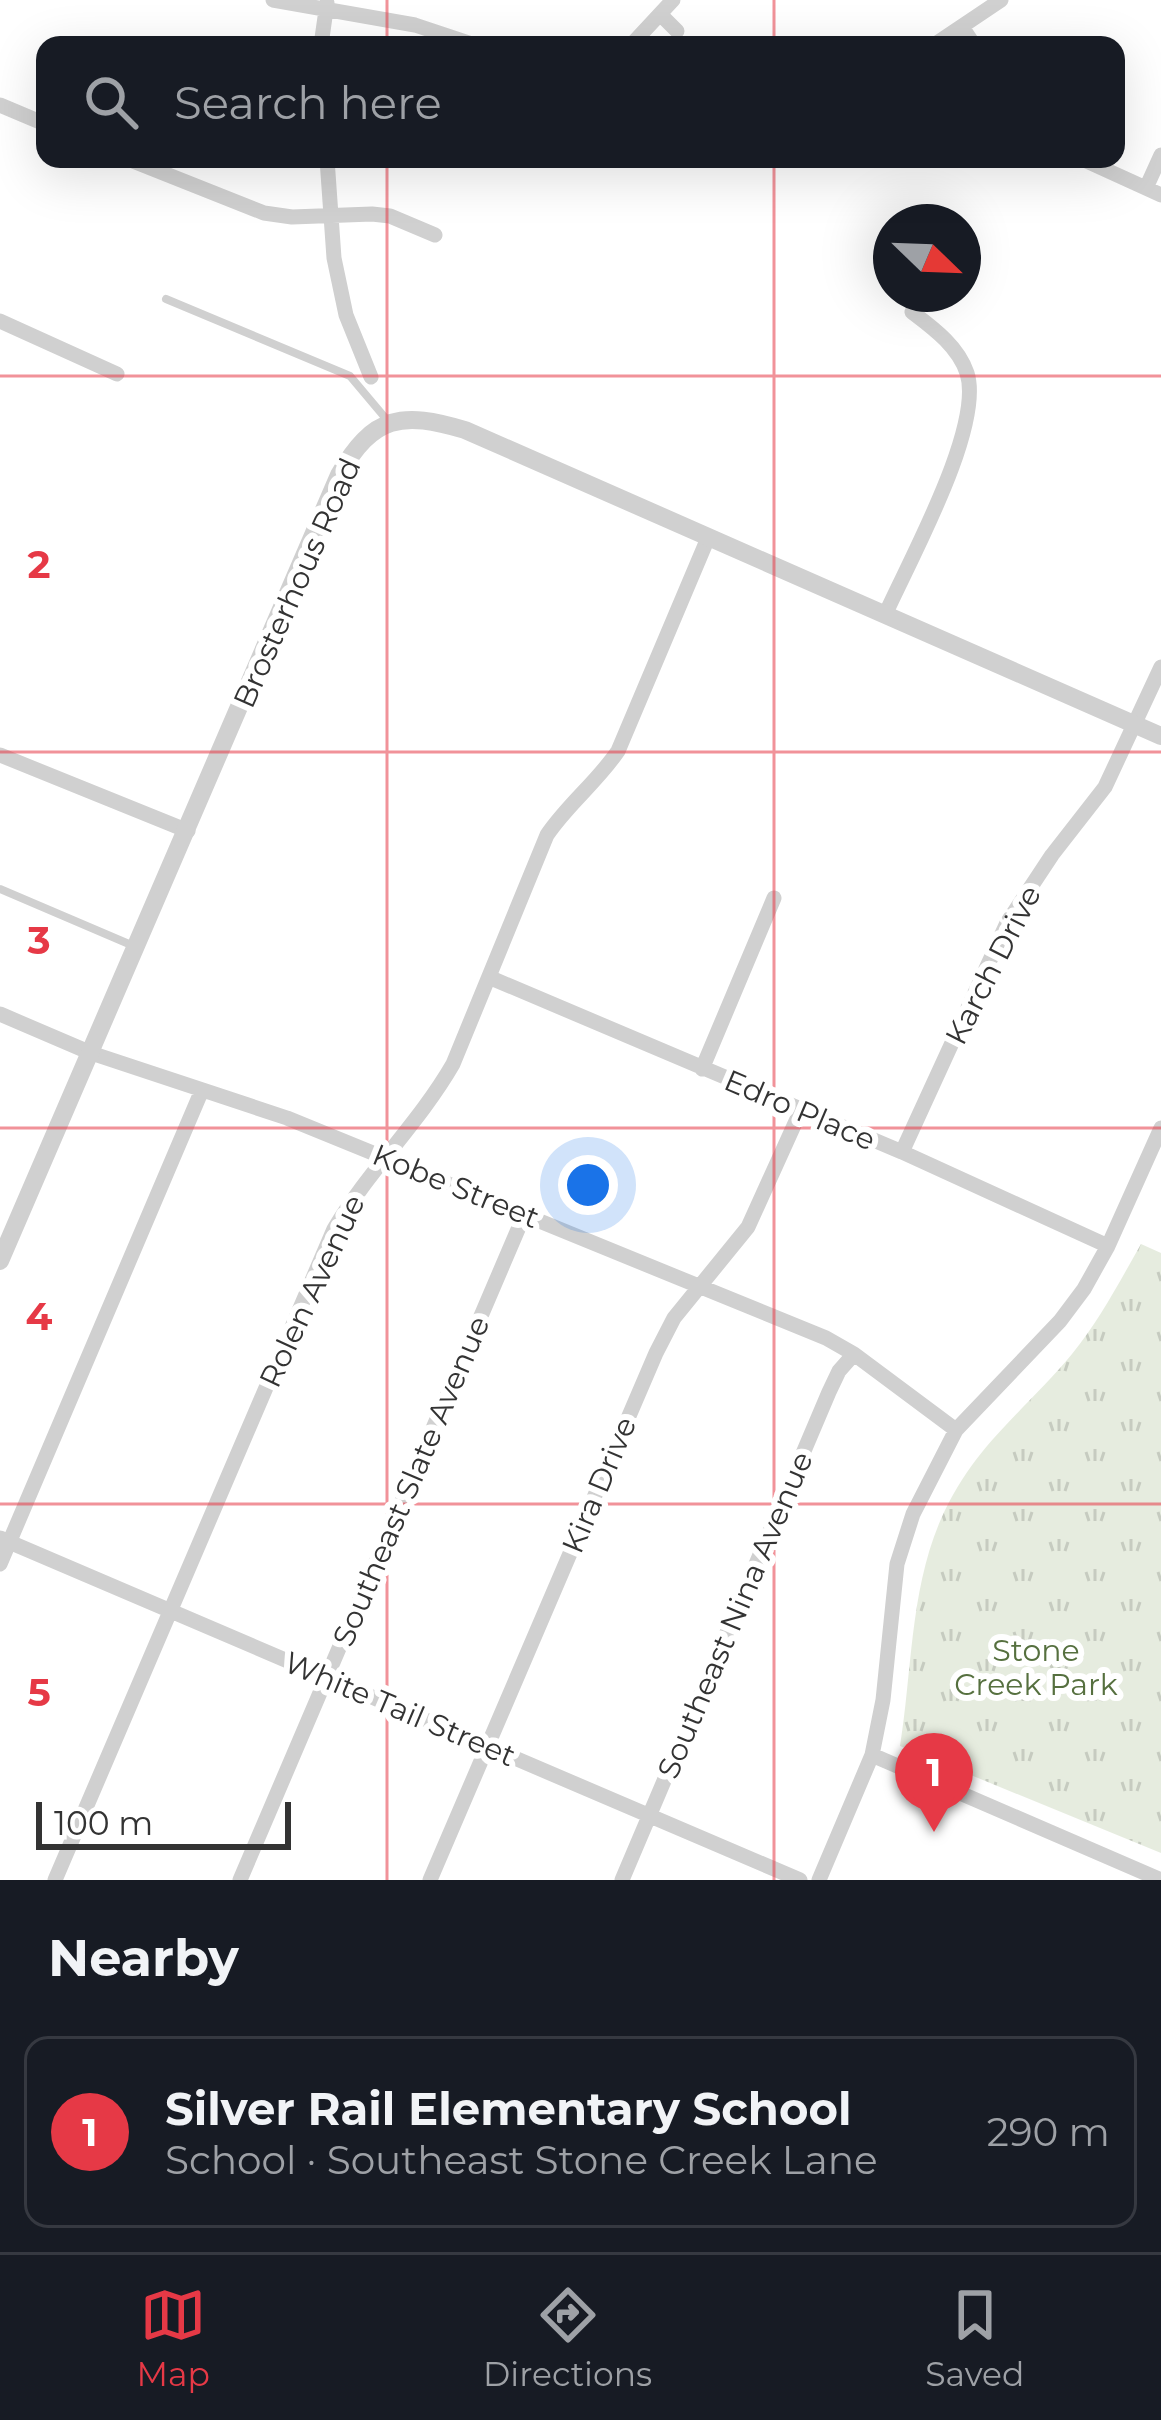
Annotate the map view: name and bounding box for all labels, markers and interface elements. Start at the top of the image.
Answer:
search box [36,36,1125,168]
icon: search [78,69,144,135]
text: Search here [174,75,442,130]
north arrow [873,204,981,312]
street label: Brosterhous Road [225,452,369,714]
text: 2 [27,540,51,588]
street label: Karch Drive [937,879,1049,1051]
text: 3 [26,916,51,964]
street label: Edro Place [719,1062,881,1158]
street label: Kobe Street [367,1136,545,1236]
your location [558,1155,618,1215]
street label: Rolen Avenue [251,1189,373,1393]
text: 4 [26,1292,53,1340]
street label: Southeast Slate Avenue [325,1310,497,1652]
street label: Kira Drive [554,1411,644,1559]
street label: Southeast Nina Avenue [649,1446,821,1784]
park label: Stone Creek Park [954,1632,1118,1703]
street label: White Tail Street [279,1644,521,1774]
text: 5 [27,1668,51,1716]
pin: 1 [895,1733,973,1832]
scale bar [36,1796,291,1849]
text: 100 m [54,1803,153,1843]
text: Nearby [48,1927,239,1989]
text: Silver Rail Elementary School [165,2081,852,2136]
text: 1 [82,2108,98,2156]
text: 290 m [987,2108,1110,2156]
text: School · Southeast Stone Creek Lane [165,2136,878,2184]
tab: Map [137,2282,210,2394]
tab: Directions [483,2282,652,2394]
tab: Saved [925,2282,1024,2394]

